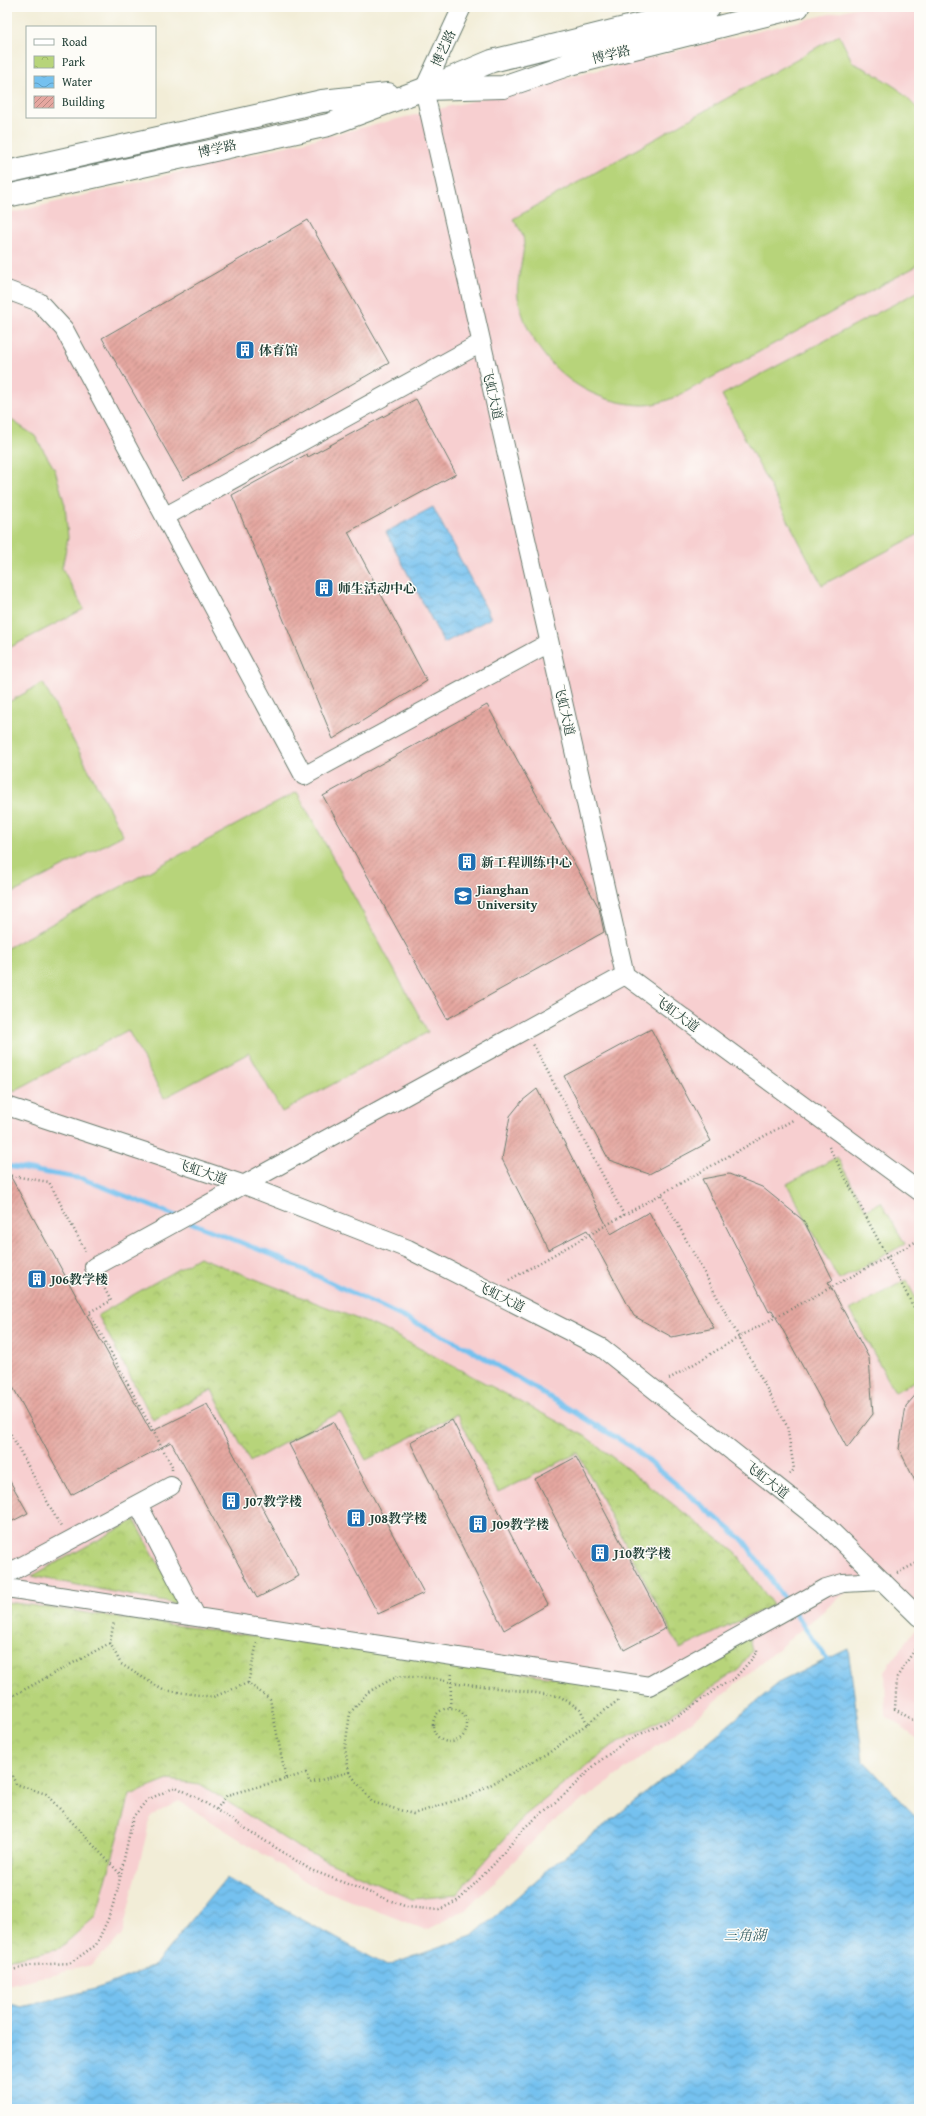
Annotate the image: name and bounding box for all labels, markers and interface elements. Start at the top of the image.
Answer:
legend [26,26,156,118]
street label: 博艺路 [427,27,460,70]
text: Road [62,33,88,50]
street label: 博学路 [590,41,632,68]
text: Park [62,53,86,70]
text: Water [62,73,92,90]
text: Building [62,93,105,110]
street label: 博学路 [196,135,238,162]
building icon: 体育馆 [234,339,256,361]
place label: 体育馆 [259,341,298,360]
street label: 飞虹大道 [477,367,508,422]
building icon: 师生活动中心 [313,577,335,599]
place label: 师生活动中心 [338,579,416,598]
street label: 飞虹大道 [549,683,580,738]
building icon: 新工程训练中心 [456,851,478,873]
place label: 新工程训练中心 [481,853,572,872]
place label: Jianghan University [475,880,538,914]
school or university icon: Jianghan University [452,885,474,907]
street label: 飞虹大道 [650,990,703,1036]
street label: 飞虹大道 [174,1154,230,1189]
building icon: J06教学楼 [26,1268,48,1290]
place label: J06教学楼 [49,1270,108,1289]
street label: 飞虹大道 [473,1276,528,1317]
street label: 飞虹大道 [740,1456,793,1503]
building icon: J07教学楼 [220,1490,242,1512]
place label: J07教学楼 [243,1492,302,1511]
building icon: J08教学楼 [345,1507,367,1529]
place label: J08教学楼 [368,1509,427,1528]
building icon: J09教学楼 [467,1513,489,1535]
place label: J09教学楼 [490,1515,549,1534]
building icon: J10教学楼 [589,1542,611,1564]
place label: J10教学楼 [612,1544,671,1563]
water label: 三角湖 [724,1925,769,1945]

